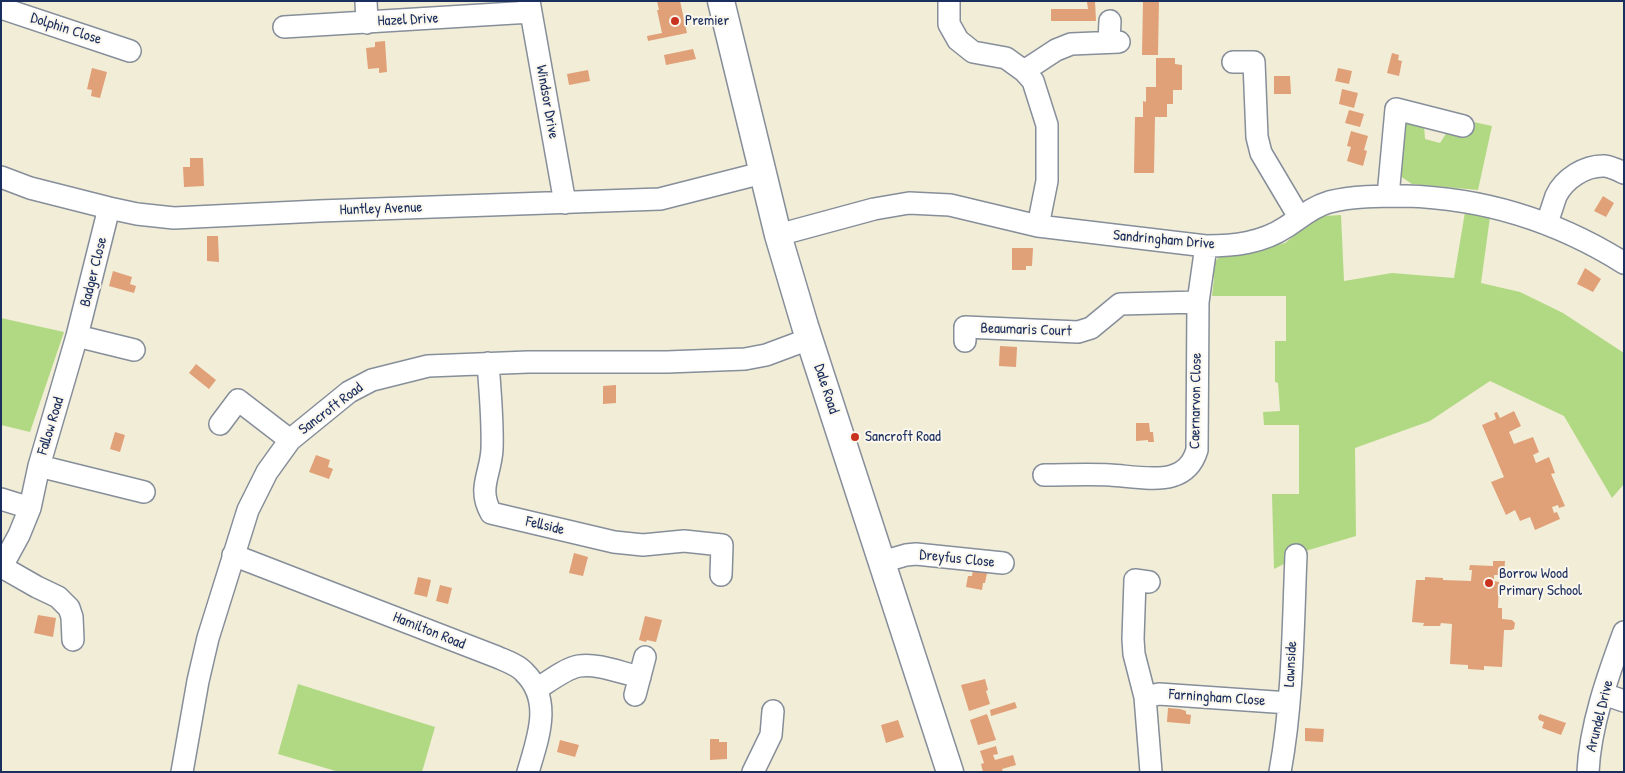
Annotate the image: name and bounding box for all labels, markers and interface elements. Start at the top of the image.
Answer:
street label: Dolphin Close [28,9,104,49]
street label: Hazel Drive [377,9,439,31]
place label: Premier [685,12,729,30]
marker: Premier [669,15,681,27]
street label: Windsor Drive [532,64,562,140]
street label: Huntley Avenue [339,199,423,219]
street label: Sandringham Drive [1112,227,1216,253]
street label: Badger Close [77,235,111,309]
street label: Beaumaris Court [980,319,1072,341]
street label: Caernarvon Close [1186,353,1206,449]
street label: Dale Road [810,362,842,416]
street label: Sancroft Road [295,379,367,439]
street label: Fallow Road [34,395,68,457]
place label: Sancroft Road [865,428,941,446]
marker: Sancroft Road [849,431,861,443]
street label: Fellside [524,513,566,539]
street label: Dreyfus Close [918,546,996,572]
place label: Borrow Wood Primary School [1499,565,1582,600]
marker: Borrow Wood Primary School [1483,577,1495,589]
street label: Hamilton Road [390,608,468,654]
street label: Lawnside [1281,640,1301,688]
street label: Arundel Drive [1582,678,1618,754]
street label: Farningham Close [1168,686,1266,710]

